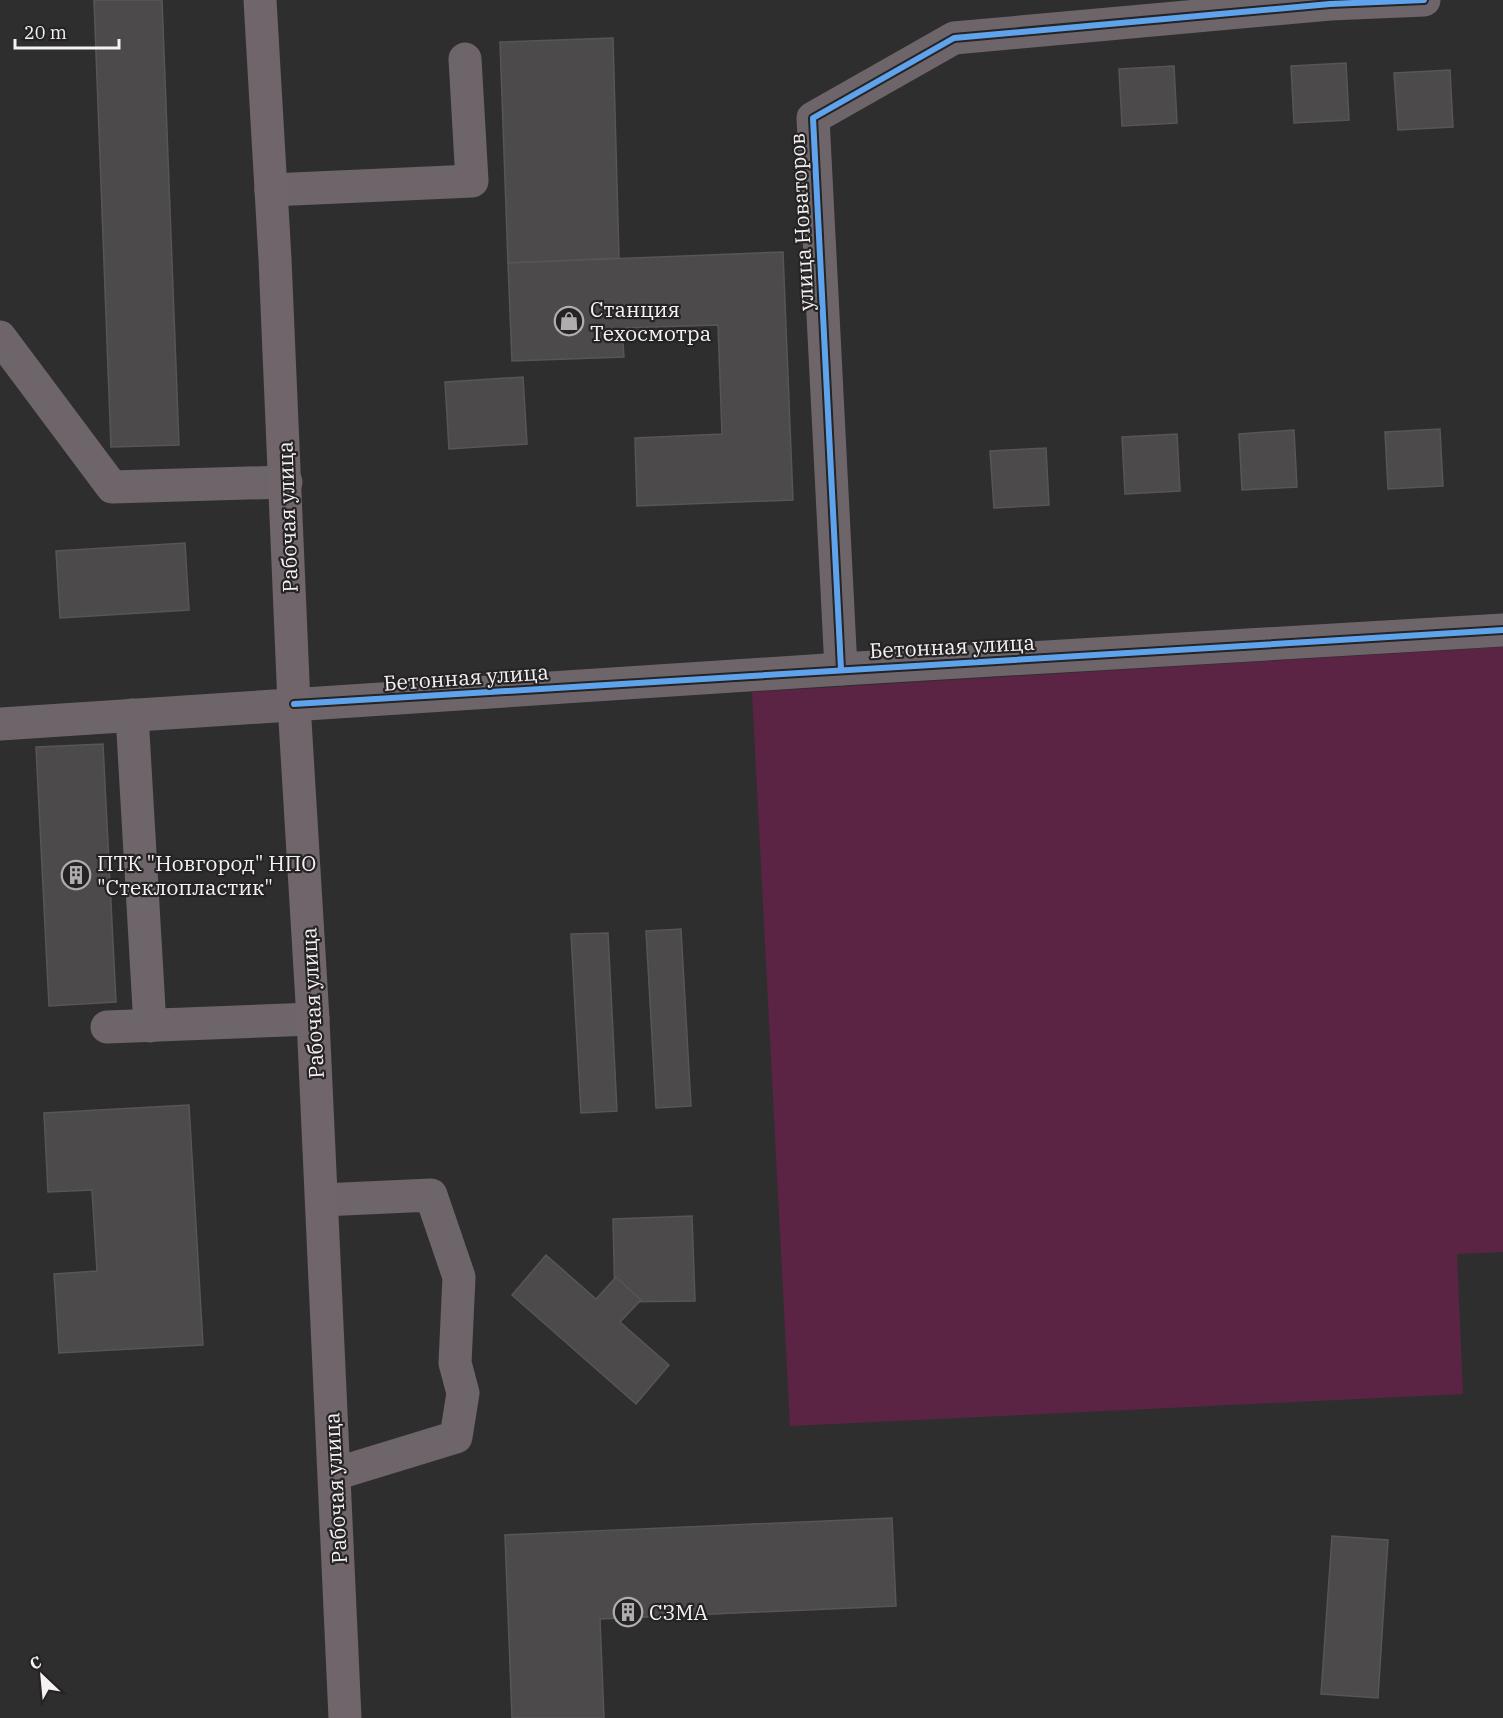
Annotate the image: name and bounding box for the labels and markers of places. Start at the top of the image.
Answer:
place label: Станция Техосмотра [590,295,711,347]
shop icon: Станция Техосмотра [553,305,585,337]
place label: ПТК "Новгород" НПО "Стеклопластик" [97,849,316,901]
building icon: ПТК "Новгород" НПО "Стеклопластик" [60,859,92,891]
building icon: СЗМА [612,1596,644,1628]
place label: СЗМА [649,1598,709,1626]

